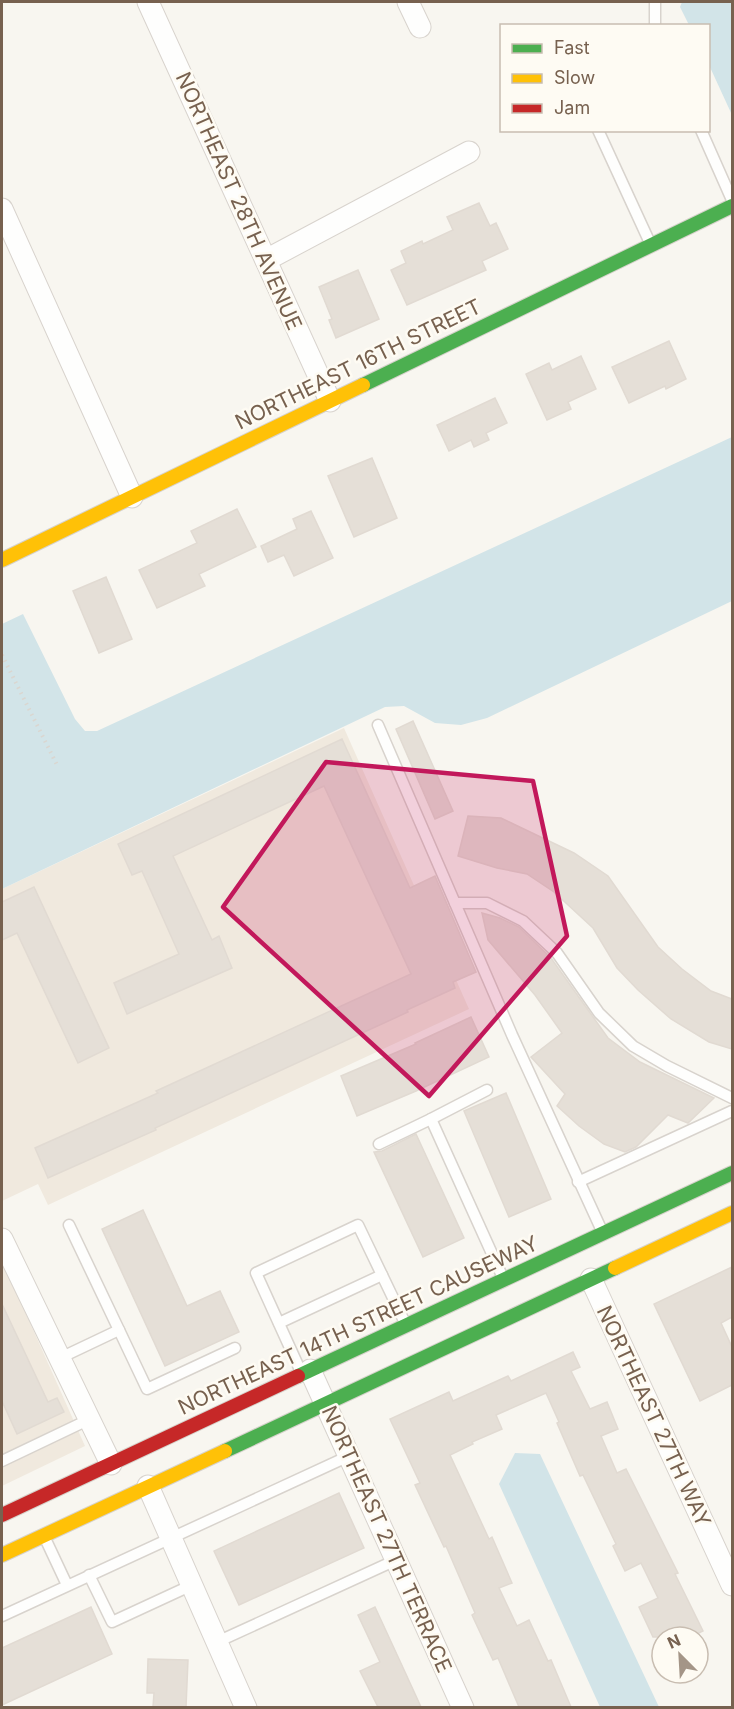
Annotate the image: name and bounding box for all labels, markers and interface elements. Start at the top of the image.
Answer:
legend [500,24,710,132]
text: Fast [554,37,590,58]
text: Slow [554,67,595,88]
street label: NORTHEAST 28TH AVENUE [171,68,307,334]
text: Jam [554,97,590,118]
street label: NORTHEAST 16TH STREET [231,293,485,435]
street label: NORTHEAST 14TH STREET CAUSEWAY [174,1230,542,1420]
street label: NORTHEAST 27TH WAY [592,1301,716,1531]
street label: NORTHEAST 27TH TERRACE [317,1402,457,1676]
north arrow [650,1625,710,1685]
text: N [664,1630,684,1653]

